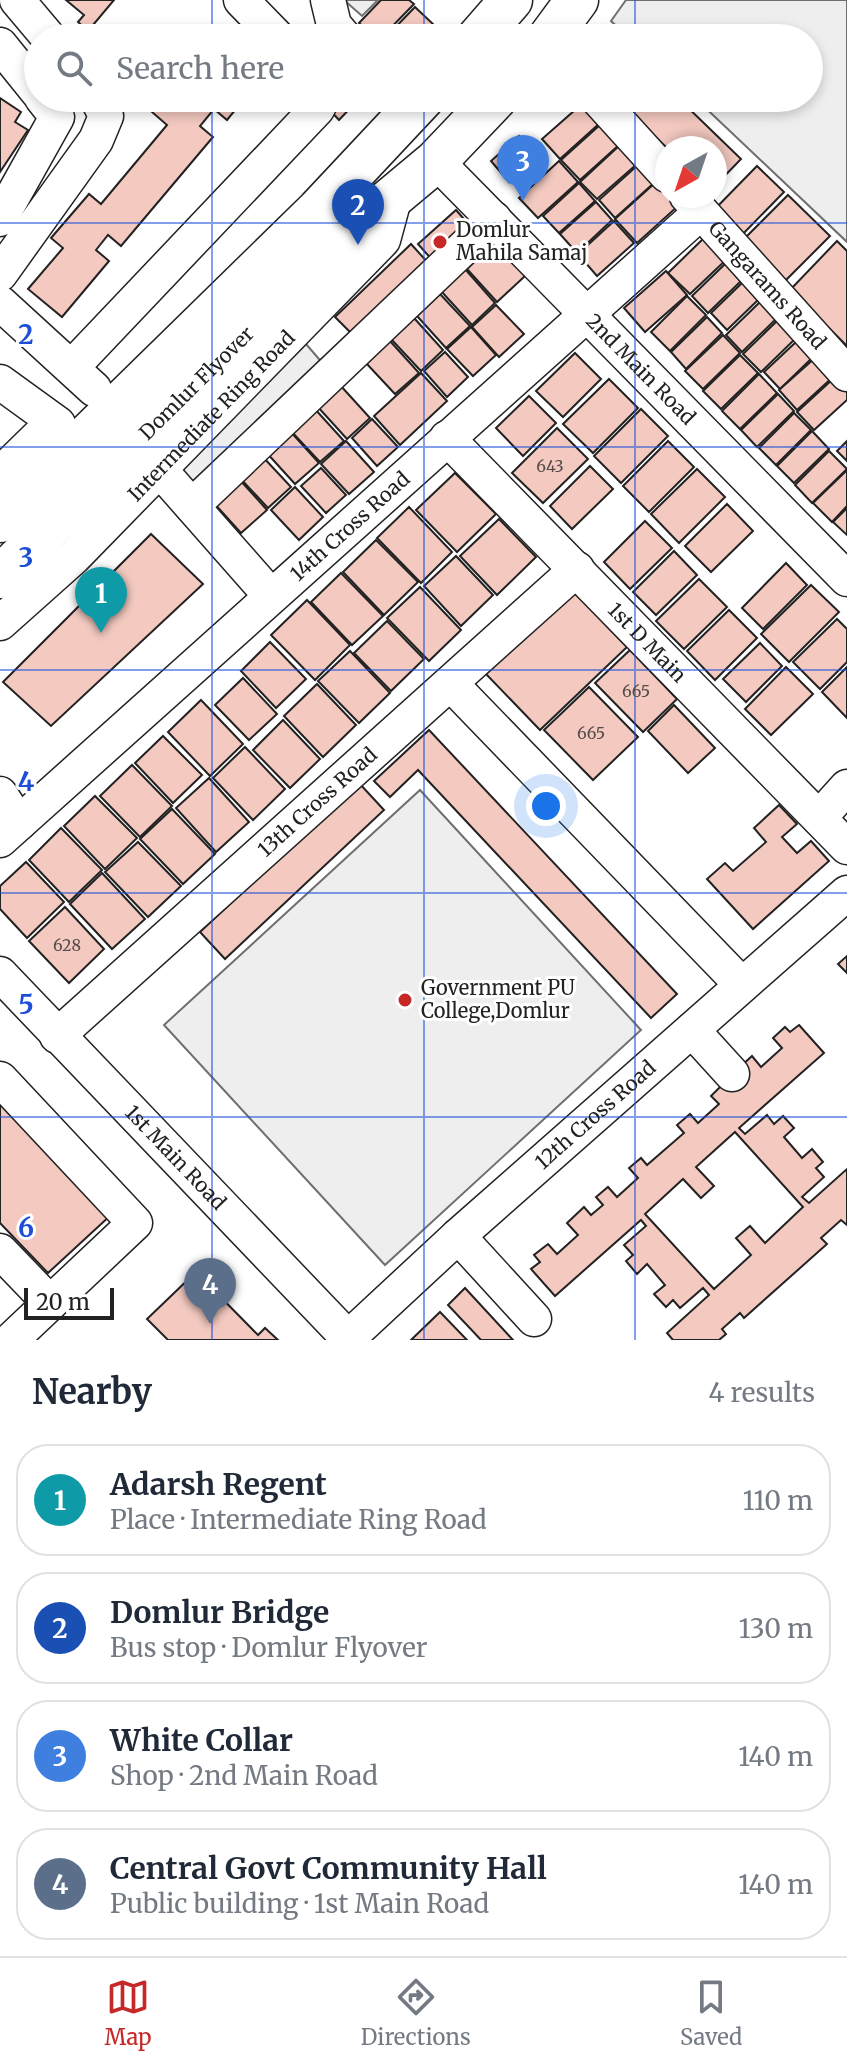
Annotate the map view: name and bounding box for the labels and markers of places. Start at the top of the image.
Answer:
pin: 3 [497,135,549,201]
pin: 2 [332,179,384,245]
place label: Domlur Mahila Samaj [456,217,587,265]
marker: Domlur Mahila Samaj [431,233,449,251]
pin: 1 [75,567,127,633]
place label: Government PU College,Domlur [421,975,575,1023]
marker: Government PU College,Domlur [396,991,414,1009]
pin: 4 [184,1258,236,1324]

